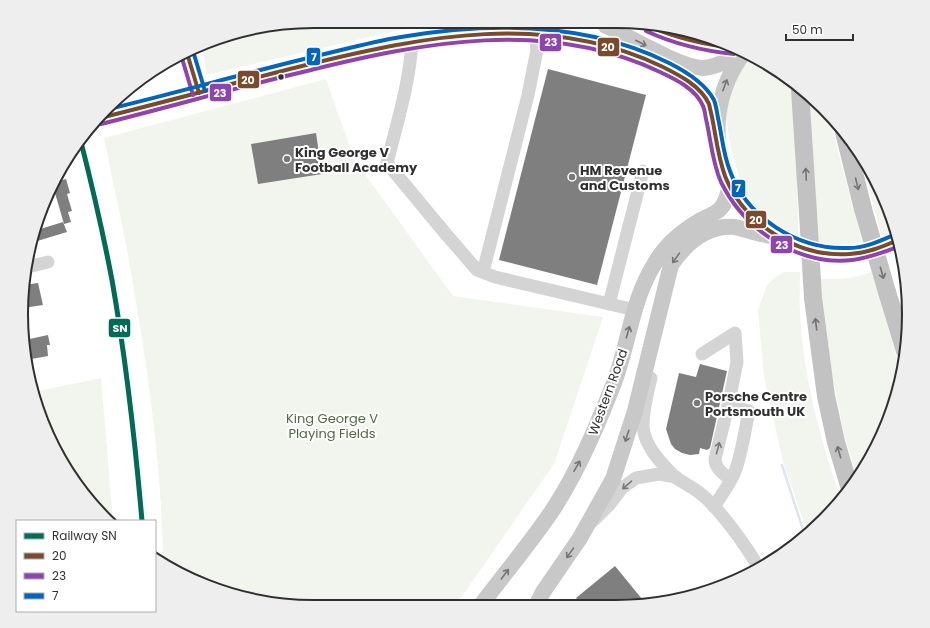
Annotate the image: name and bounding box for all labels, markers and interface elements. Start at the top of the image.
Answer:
scale bar [786,16,853,42]
text: 50 m [792,21,823,38]
line badge: 23 [539,33,562,52]
text: 23 [545,34,558,50]
line badge: 20 [597,37,620,57]
text: 20 [601,39,615,55]
one-way arrow [635,39,647,47]
line badge: 7 [306,47,321,66]
text: 7 [311,49,317,65]
line badge: 20 [237,70,260,89]
text: 20 [241,72,255,88]
unlabelled marker [276,72,286,82]
one-way arrow [721,80,729,92]
line badge: 23 [209,83,232,102]
text: 23 [214,85,227,101]
place label: King George V Football Academy [295,143,418,177]
marker: King George V Football Academy [282,154,292,164]
place label: HM Revenue and Customs [580,161,670,195]
one-way arrow [803,168,810,181]
marker: HM Revenue and Customs [567,172,577,182]
one-way arrow [854,177,861,190]
line badge: 7 [731,179,746,198]
text: 7 [735,180,741,196]
line badge: 20 [745,210,767,229]
text: 20 [749,212,763,228]
line badge: 23 [770,235,793,254]
text: 23 [776,237,789,253]
one-way arrow [672,252,680,263]
one-way arrow [879,267,886,280]
line badge: SN [108,318,131,338]
one-way arrow [812,318,820,331]
text: SN [112,320,128,336]
one-way arrow [625,326,633,339]
street label: Western Road [584,346,632,438]
place label: Porsche Centre Portsmouth UK [705,387,807,421]
marker: Porsche Centre Portsmouth UK [692,398,702,408]
park label: King George V Playing Fields [286,409,378,443]
one-way arrow [623,430,630,443]
one-way arrow [714,442,722,455]
one-way arrow [835,445,842,458]
one-way arrow [574,460,582,472]
one-way arrow [621,481,632,490]
legend [16,520,156,612]
text: Railway SN [52,527,117,544]
text: 20 [52,547,66,564]
one-way arrow [566,547,574,558]
text: 23 [52,567,66,584]
one-way arrow [501,568,509,579]
text: 7 [52,587,59,604]

